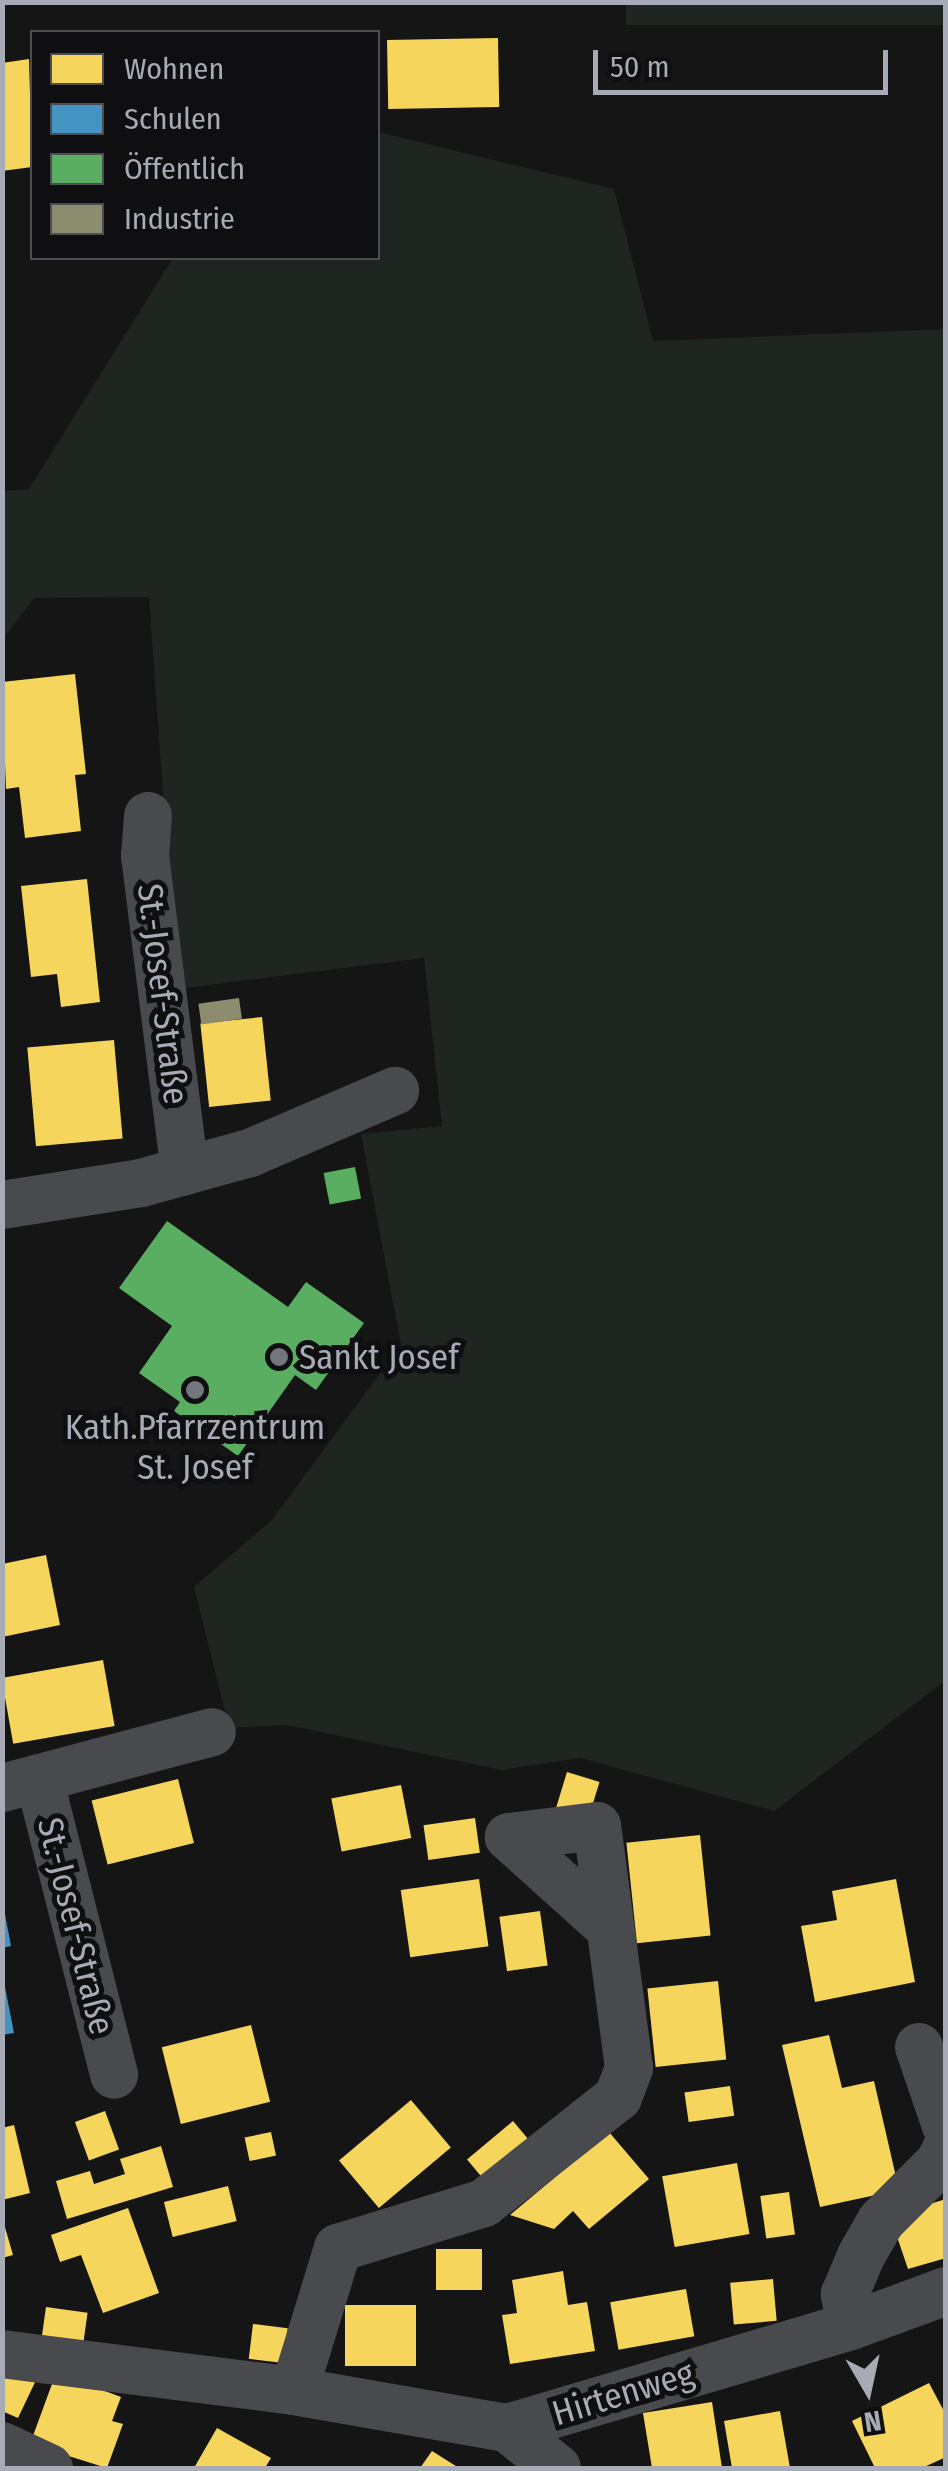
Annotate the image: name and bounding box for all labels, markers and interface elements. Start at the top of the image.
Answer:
legend [30,30,380,260]
scale bar [598,30,893,92]
text: 50 m [610,49,670,85]
text: Wohnen [124,51,224,87]
text: Schulen [124,101,222,137]
text: Öffentlich [124,151,245,187]
text: Industrie [124,201,235,237]
street label: St.-Josef-Straße [129,881,197,1107]
place label: Sankt Josef [299,1336,459,1378]
marker: Sankt Josef [268,1346,290,1368]
marker: Kath.Pfarrzentrum St. Josef [184,1379,206,1401]
place label: Kath.Pfarrzentrum St. Josef [65,1406,325,1488]
street label: St.-Josef-Straße [29,1813,123,2039]
north arrow [818,2341,918,2441]
street label: Hirtenweg [547,2352,699,2434]
text: N [862,2404,884,2439]

